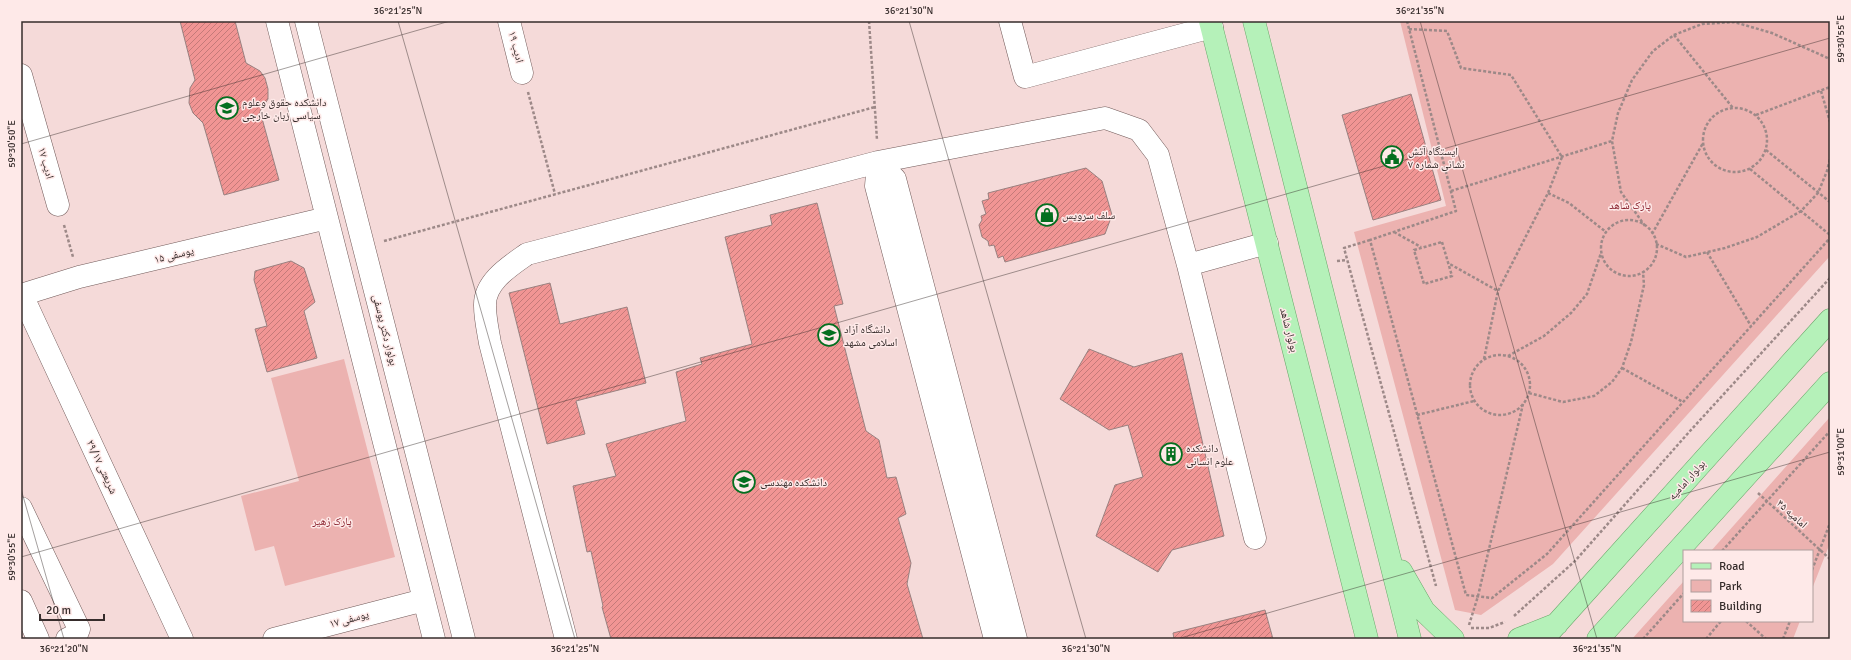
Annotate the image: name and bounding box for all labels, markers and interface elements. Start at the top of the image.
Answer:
text: 36°21'25"N [374,5,422,17]
text: 36°21'30"N [885,5,933,17]
text: 36°21'35"N [1396,5,1444,17]
text: 59°30'55"E [1835,15,1847,63]
street label: ادیب ۱۹ [506,30,526,64]
school or university icon: دانشکده حقوق وعلوم سیاسی زبان خارجی [214,95,240,121]
place label: دانشکده حقوق وعلوم سیاسی زبان خارجی [242,96,327,122]
text: 59°30'50"E [6,120,18,168]
public building icon: ایستگاه آتش نشانی شماره ۷ [1379,144,1405,170]
place label: ایستگاه آتش نشانی شماره ۷ [1408,145,1465,171]
street label: ادیب ۱۷ [35,146,57,180]
park label: پارک شاهد [1609,199,1651,212]
shop icon: سلف سرویس [1034,202,1060,228]
place label: سلف سرویس [1062,209,1115,222]
street label: یوسفی ۱۵ [153,244,196,266]
street label: بولوار دکتر یوسفی [370,293,400,367]
street label: بولوار شاهد [1277,306,1301,354]
school or university icon: دانشگاه آزاد اسلامی مشهد [816,322,842,348]
place label: دانشگاه آزاد اسلامی مشهد [844,323,897,349]
text: 59°31'00"E [1835,428,1847,476]
street label: شریعتی ۲۹/۱۷ [84,438,120,496]
building icon: دانشکده علوم انسانی [1158,441,1184,467]
place label: دانشکده علوم انسانی [1186,442,1234,468]
street label: بولوار امامیه [1666,457,1708,503]
school or university icon: دانشکده مهندسی [731,469,757,495]
place label: دانشکده مهندسی [760,476,828,489]
street label: امامیه ۴۵ [1774,497,1810,531]
park label: پارک زهیر [311,515,352,528]
text: 59°30'55"E [6,533,18,581]
legend [1683,550,1813,622]
text: Road [1719,559,1745,574]
text: Park [1719,579,1742,594]
scale bar [40,596,104,622]
text: Building [1719,599,1762,614]
text: 20 m [46,603,71,618]
street label: یوسفی ۱۷ [328,607,371,630]
text: 36°21'20"N [40,643,88,655]
text: 36°21'25"N [551,643,599,655]
text: 36°21'30"N [1062,643,1110,655]
text: 36°21'35"N [1573,643,1621,655]

